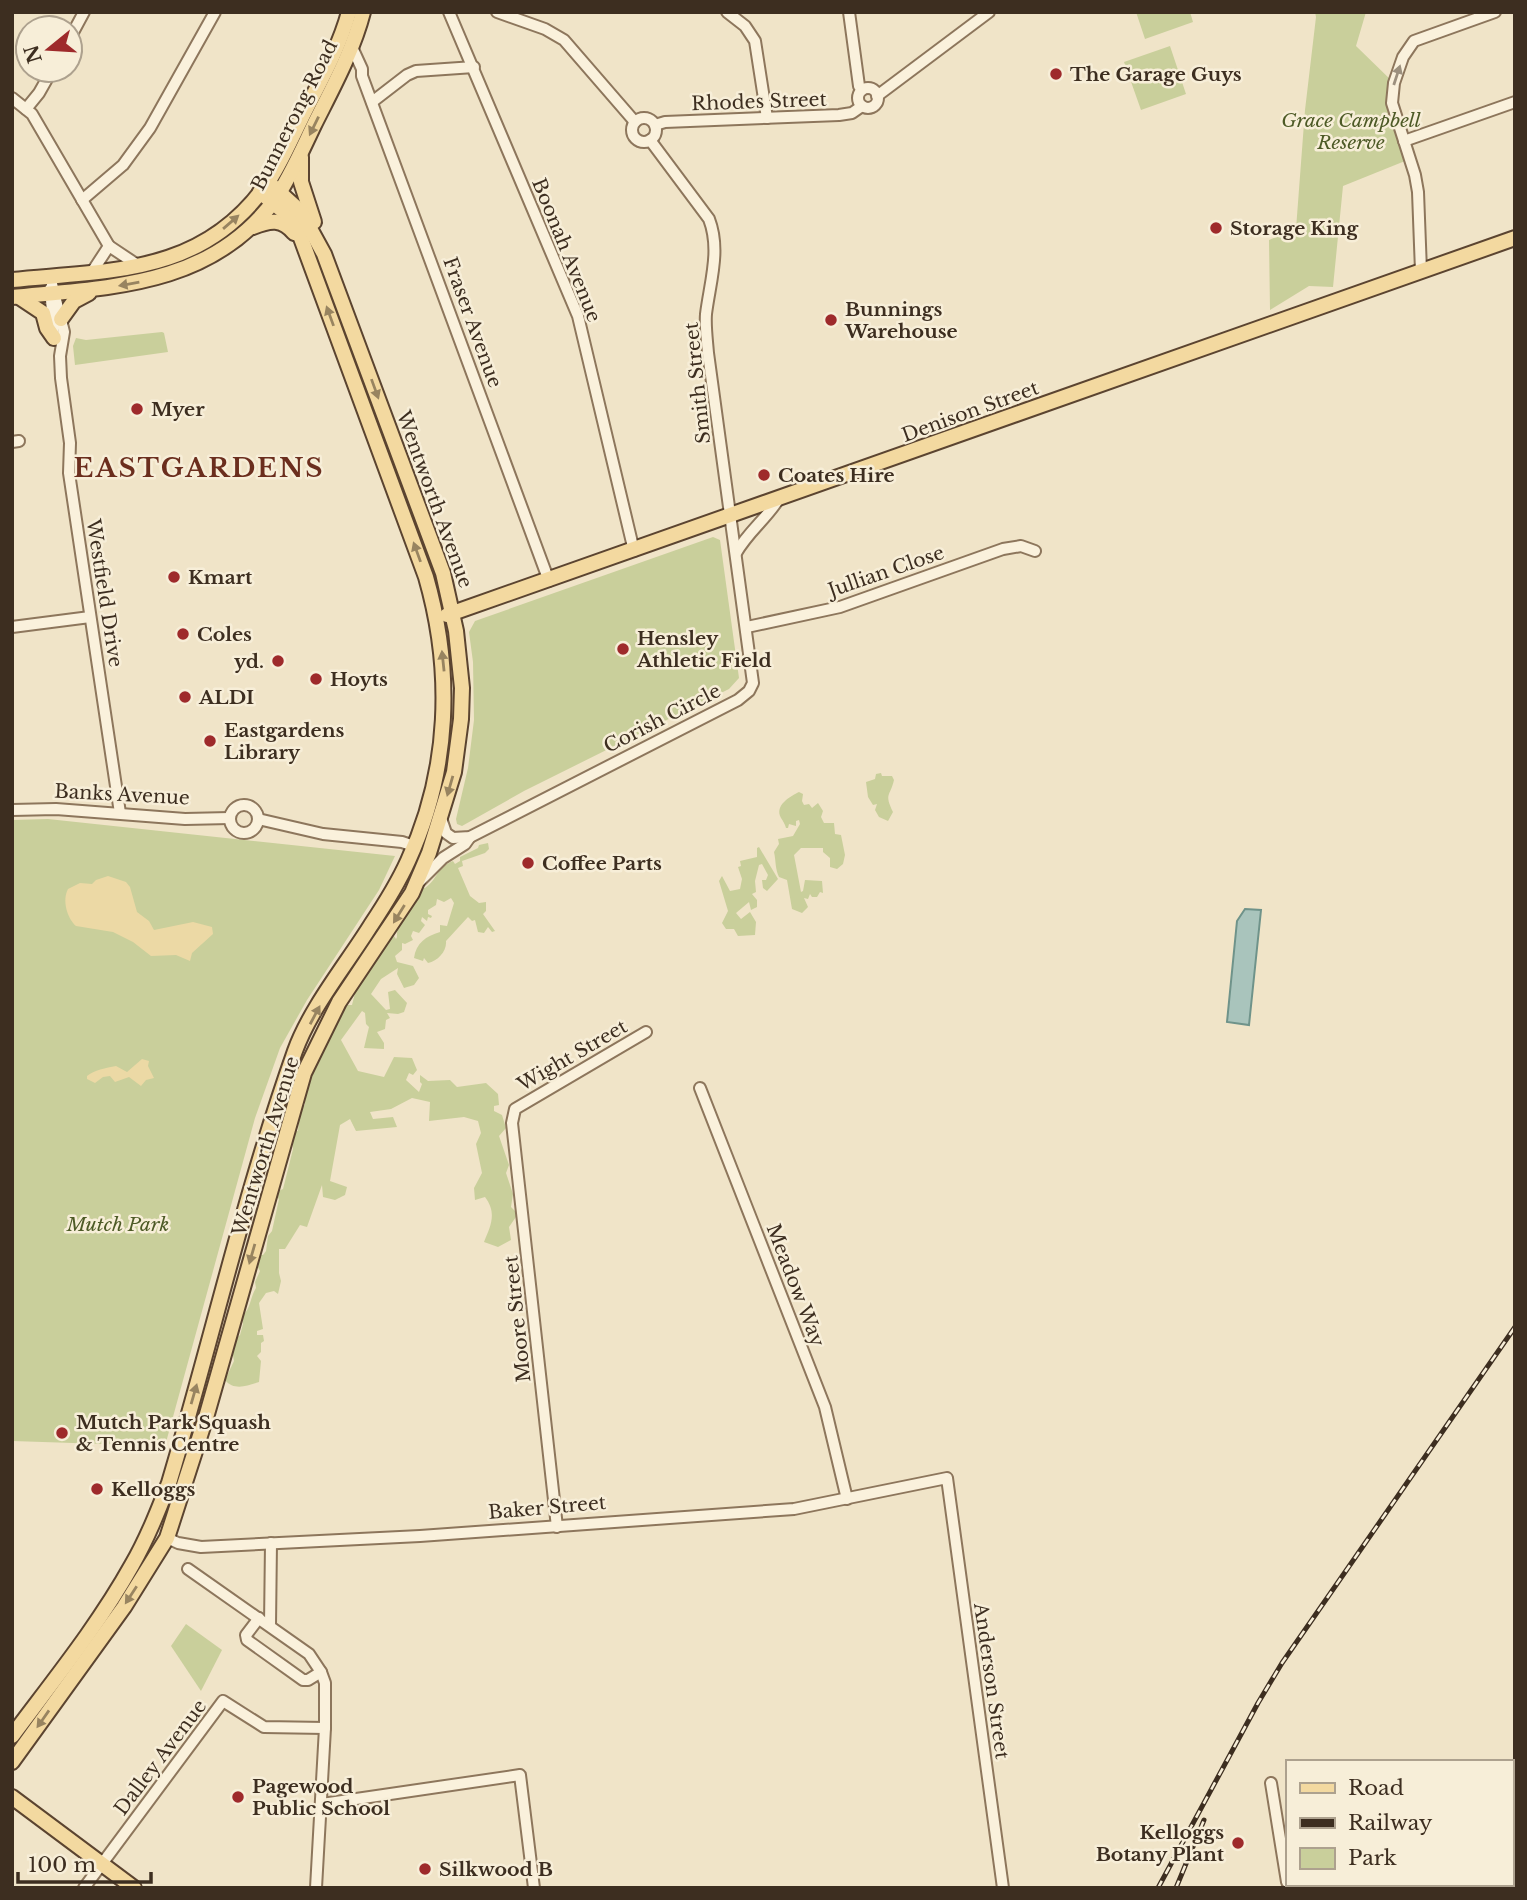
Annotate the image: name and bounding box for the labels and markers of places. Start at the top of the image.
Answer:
place label: The Garage Guys [1070,63,1242,86]
marker: The Garage Guys [1048,66,1064,82]
place label: Storage King [1230,217,1360,240]
marker: Storage King [1208,220,1224,236]
place label: Bunnings Warehouse [844,298,958,343]
marker: Bunnings Warehouse [823,312,839,328]
place label: Myer [151,398,205,421]
marker: Myer [129,401,145,417]
place label: Coates Hire [778,464,895,487]
marker: Coates Hire [756,467,772,483]
place label: Kmart [188,566,253,589]
marker: Kmart [166,569,182,585]
place label: Coles [197,623,252,646]
marker: Coles [175,626,191,642]
place label: Hensley Athletic Field [636,627,772,672]
marker: Hensley Athletic Field [615,641,631,657]
place label: yd. [234,650,264,673]
marker: yd. [270,653,286,669]
place label: Hoyts [330,668,388,691]
marker: Hoyts [308,671,324,687]
place label: ALDI [198,686,254,709]
marker: ALDI [177,689,193,705]
place label: Eastgardens Library [224,719,345,764]
marker: Eastgardens Library [202,733,218,749]
place label: Coffee Parts [542,852,662,875]
marker: Coffee Parts [520,855,536,871]
place label: Mutch Park Squash & Tennis Centre [76,1411,271,1456]
marker: Mutch Park Squash & Tennis Centre [54,1425,70,1441]
place label: Kelloggs [111,1478,196,1501]
marker: Kelloggs [89,1481,105,1497]
place label: Pagewood Public School [252,1775,390,1820]
marker: Pagewood Public School [230,1789,246,1805]
place label: Kelloggs Botany Plant [1096,1821,1225,1866]
marker: Kelloggs Botany Plant [1230,1835,1246,1851]
place label: Silkwood B [439,1858,553,1881]
marker: Silkwood B [417,1861,433,1877]

